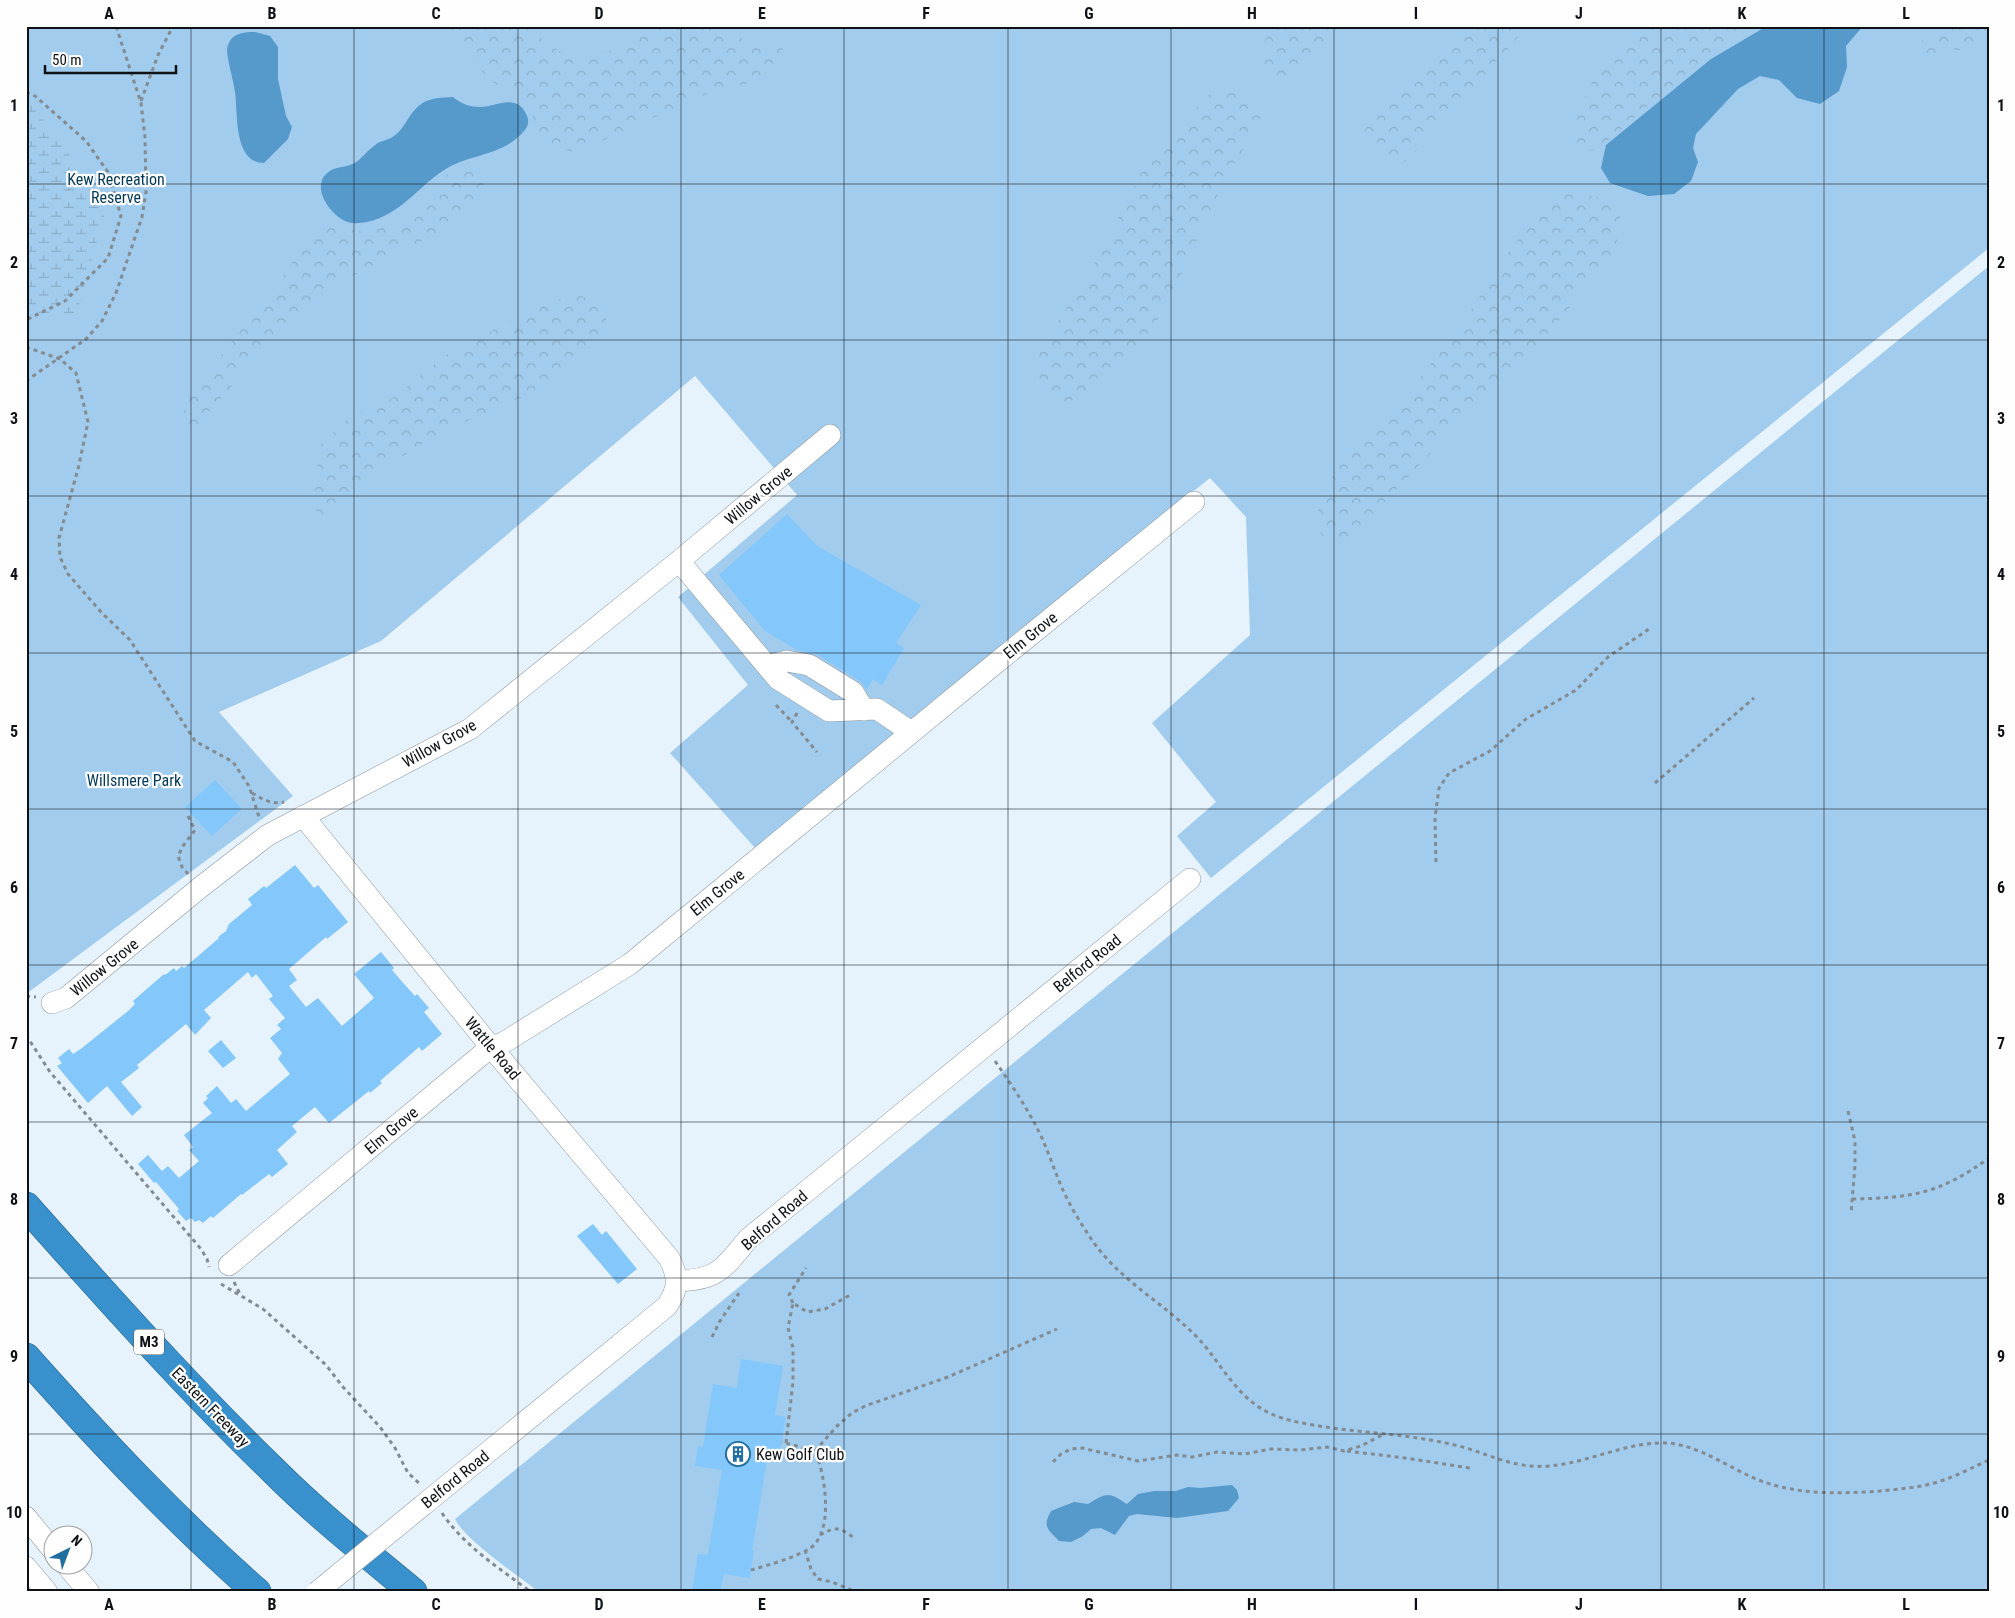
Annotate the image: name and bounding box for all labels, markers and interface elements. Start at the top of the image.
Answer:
text: A [104,4,114,23]
text: B [268,4,277,23]
text: C [431,4,441,23]
text: D [594,4,604,23]
text: E [758,4,766,23]
text: F [922,4,930,23]
text: G [1084,4,1094,23]
text: H [1247,4,1257,23]
text: I [1414,4,1418,23]
text: J [1575,4,1583,23]
text: K [1738,4,1747,23]
text: L [1902,4,1910,23]
scale bar [45,42,176,74]
text: 50 m [52,51,82,69]
text: 1 [10,96,18,115]
text: 1 [1997,96,2005,115]
park label: Kew Recreation Reserve [67,170,165,207]
text: 2 [10,253,18,272]
text: 2 [1997,253,2005,272]
text: 3 [10,409,18,428]
text: 3 [1997,409,2005,428]
street label: Willow Grove [721,462,796,529]
text: 4 [10,565,18,584]
text: 4 [1997,565,2005,584]
street label: Elm Grove [1000,608,1061,663]
street label: Willow Grove [399,715,480,772]
text: 5 [10,722,18,741]
text: 5 [1997,722,2005,741]
park label: Willsmere Park [87,771,182,790]
street label: Elm Grove [687,865,748,920]
text: 6 [10,878,18,897]
text: 6 [1997,878,2005,897]
street label: Belford Road [1050,930,1125,996]
street label: Willow Grove [67,934,142,1000]
street label: Wattle Road [461,1013,524,1084]
text: 7 [10,1034,18,1053]
text: 7 [1997,1034,2005,1053]
street label: Elm Grove [361,1103,422,1158]
street label: Belford Road [737,1186,811,1254]
text: 8 [10,1190,18,1209]
text: 8 [1997,1190,2005,1209]
road number: M3 [134,1330,164,1354]
text: 9 [10,1347,18,1366]
text: 9 [1997,1347,2005,1366]
street label: Eastern Freeway [168,1364,254,1451]
building icon: Kew Golf Club [725,1441,751,1467]
place label: Kew Golf Club [756,1445,844,1464]
street label: Belford Road [418,1446,493,1512]
text: 10 [6,1503,22,1522]
text: 10 [1993,1503,2009,1522]
north arrow [42,1526,92,1576]
text: N [68,1532,85,1549]
text: A [104,1595,114,1614]
text: B [268,1595,277,1614]
text: C [431,1595,441,1614]
text: D [594,1595,604,1614]
text: E [758,1595,766,1614]
text: F [922,1595,930,1614]
text: G [1084,1595,1094,1614]
text: H [1247,1595,1257,1614]
text: I [1414,1595,1418,1614]
text: J [1575,1595,1583,1614]
text: K [1738,1595,1747,1614]
text: L [1902,1595,1910,1614]

